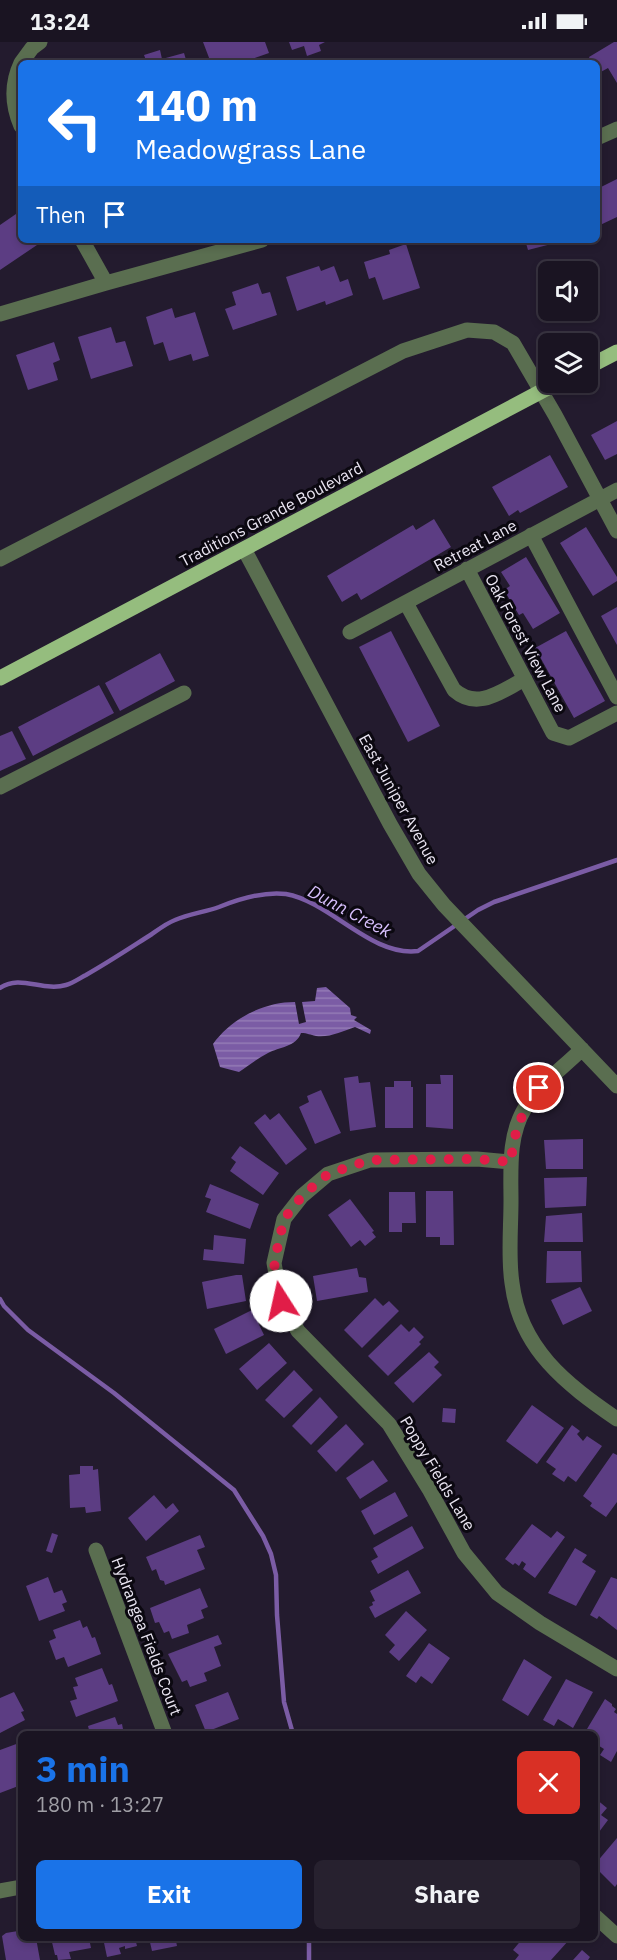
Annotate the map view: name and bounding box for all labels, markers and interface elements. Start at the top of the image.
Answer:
text: 13:24 [30,7,90,36]
text: 140 m [135,78,258,133]
icon: left [36,84,114,162]
text: Meadowgrass Lane [135,131,366,166]
icon: arrive [98,198,131,231]
text: Then [36,200,86,229]
map controls [538,261,598,393]
button: sound [538,261,598,321]
button: layers [538,333,598,393]
street label: Traditions Grande Boulevard [176,457,366,571]
street label: Retreat Lane [430,515,520,575]
street label: Oak Forest View Lane [481,570,571,716]
street label: East Juniper Avenue [355,730,443,868]
water label: Dunn Creek [304,879,396,943]
pin [513,1062,564,1113]
icon: arrive [522,1071,555,1104]
position arrow [249,1269,313,1333]
street label: Poppy Fields Lane [396,1412,480,1534]
street label: Hydrangea Fields Court [108,1554,186,1718]
text: 3 min [36,1745,130,1792]
button: close [517,1751,580,1814]
text: 180 m · 13:27 [36,1791,164,1818]
button: Exit [36,1860,302,1929]
button: Share [314,1860,580,1929]

